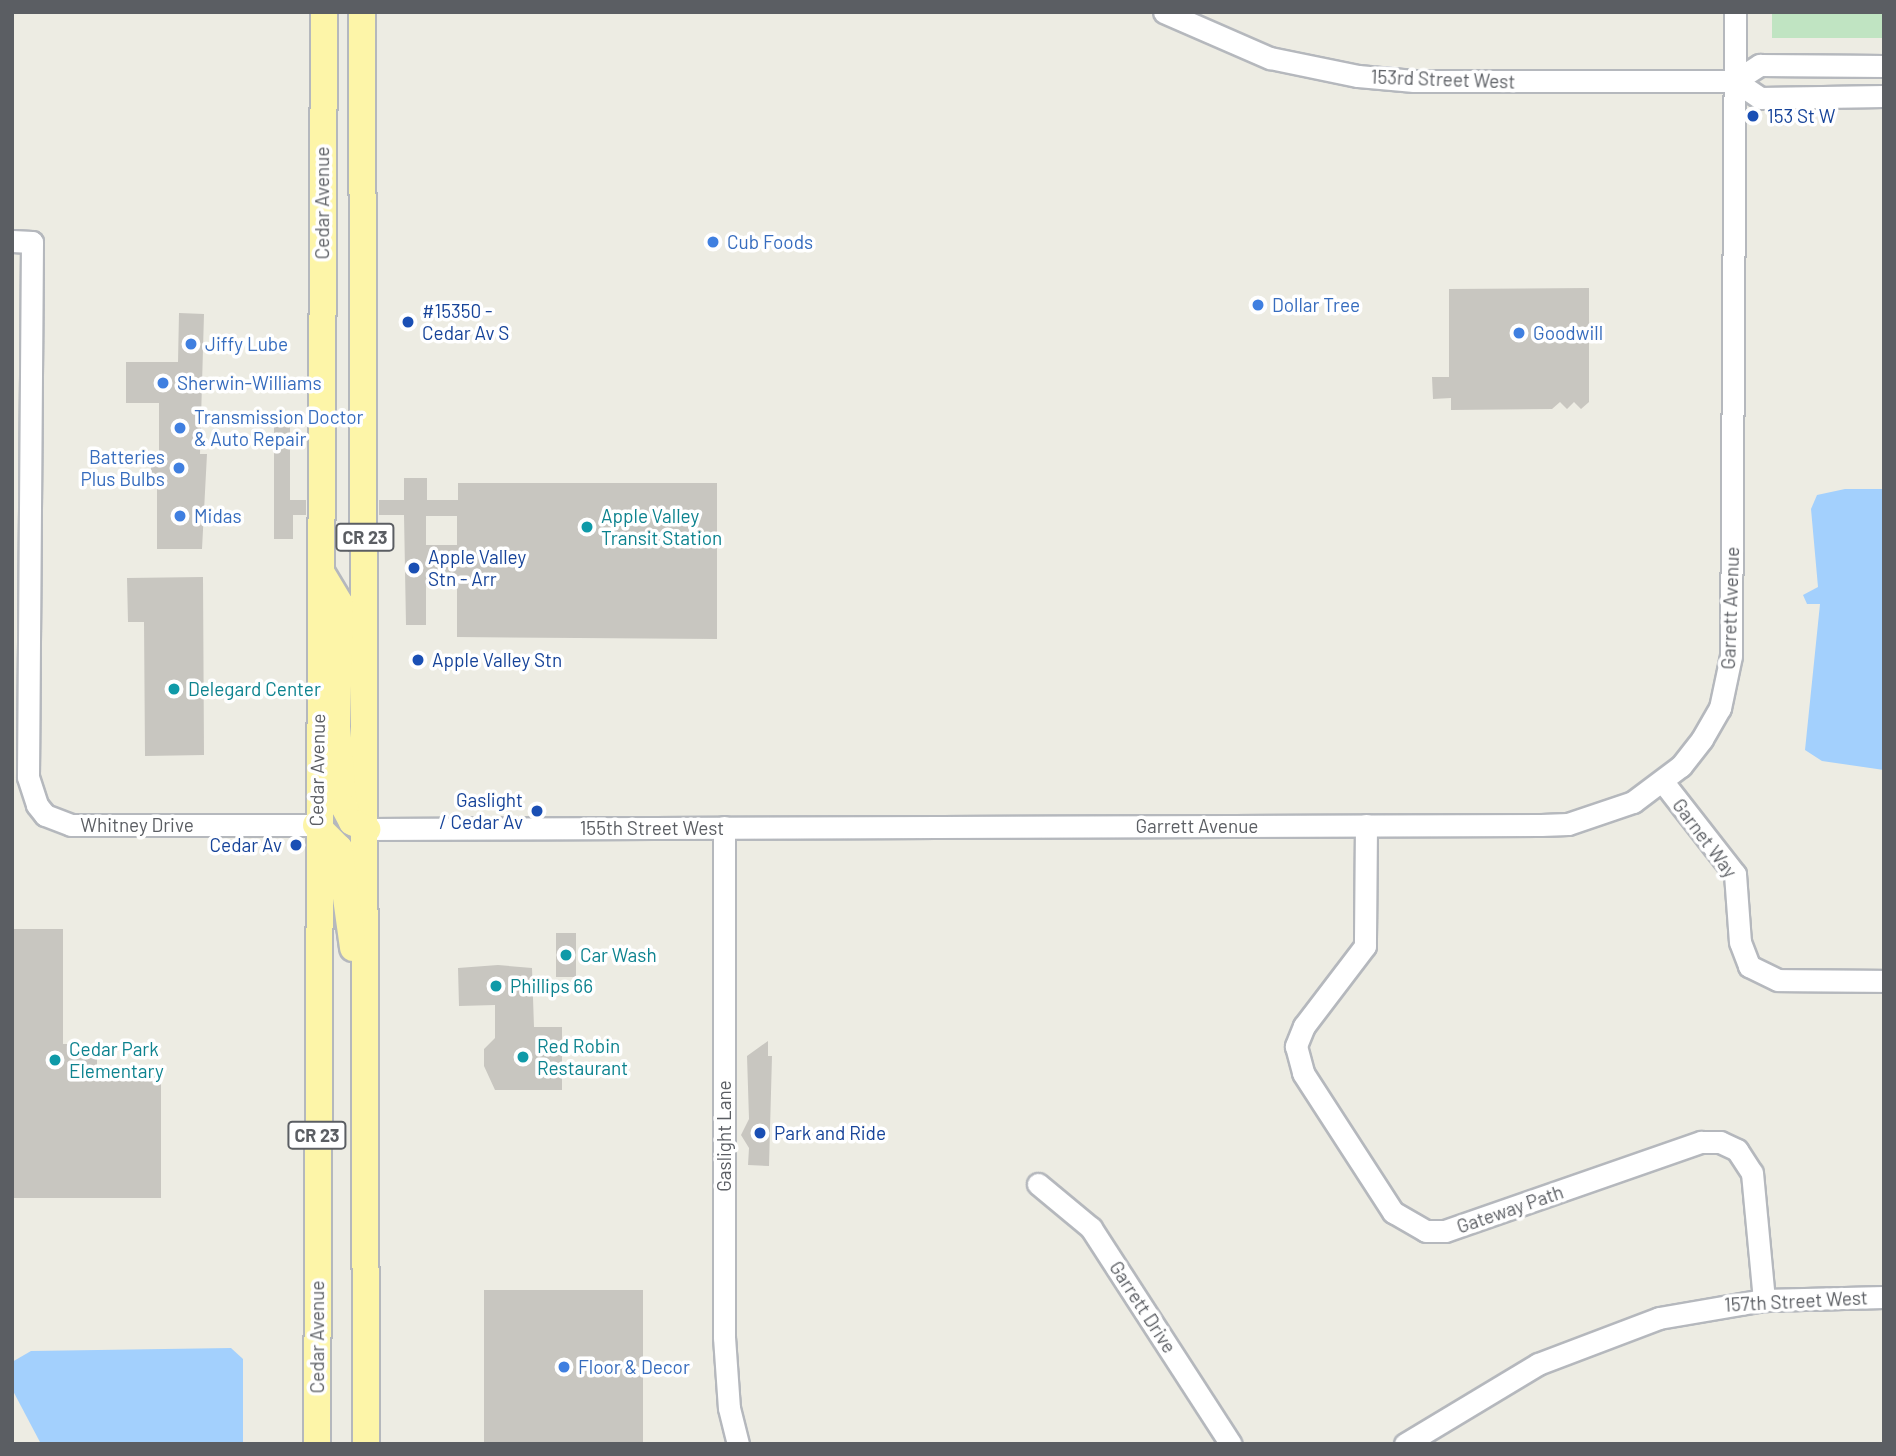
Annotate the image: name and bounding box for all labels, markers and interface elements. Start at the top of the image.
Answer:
street label: 153rd Street West [1370,65,1516,93]
place label: 153 St W [1767,105,1835,127]
marker: 153 St W [1745,108,1761,124]
street label: Cedar Avenue [311,147,333,259]
place label: Cub Foods [727,231,813,253]
marker: Cub Foods [705,234,721,250]
place label: Dollar Tree [1272,294,1360,316]
marker: Dollar Tree [1250,297,1266,313]
place label: #15350 - Cedar Av S [422,300,509,344]
marker: #15350 - Cedar Av S [400,314,416,330]
place label: Goodwill [1533,322,1603,344]
marker: Goodwill [1511,325,1527,341]
place label: Jiffy Lube [205,333,288,355]
marker: Jiffy Lube [183,336,199,352]
place label: Sherwin-Williams [177,372,322,394]
marker: Sherwin-Williams [155,375,171,391]
place label: Transmission Doctor & Auto Repair [194,406,363,450]
marker: Transmission Doctor & Auto Repair [172,420,188,436]
place label: Batteries Plus Bulbs [81,446,165,490]
marker: Batteries Plus Bulbs [171,460,187,476]
place label: Midas [194,505,242,527]
place label: Apple Valley Transit Station [601,505,722,549]
marker: Midas [172,508,188,524]
marker: Apple Valley Transit Station [579,519,595,535]
road number: CR 23 [335,522,395,552]
place label: Apple Valley Stn - Arr [428,546,526,590]
street label: Garrett Avenue [1716,546,1744,670]
marker: Apple Valley Stn - Arr [406,560,422,576]
place label: Apple Valley Stn [432,649,562,671]
marker: Apple Valley Stn [410,652,426,668]
place label: Delegard Center [188,678,321,700]
marker: Delegard Center [166,681,182,697]
street label: Cedar Avenue [305,713,329,827]
place label: Gaslight / Cedar Av [439,789,523,833]
street label: Garnet Way [1668,794,1742,882]
marker: Gaslight / Cedar Av [529,803,545,819]
street label: Whitney Drive [80,814,194,836]
street label: Garrett Avenue [1136,815,1258,837]
street label: 155th Street West [580,817,724,839]
place label: Cedar Av [210,834,282,856]
marker: Cedar Av [288,837,304,853]
place label: Car Wash [580,944,657,966]
marker: Car Wash [558,947,574,963]
place label: Phillips 66 [510,975,593,997]
marker: Phillips 66 [488,978,504,994]
place label: Red Robin Restaurant [537,1035,628,1079]
place label: Cedar Park Elementary [69,1038,164,1082]
marker: Red Robin Restaurant [515,1049,531,1065]
marker: Cedar Park Elementary [47,1052,63,1068]
street label: Gaslight Lane [713,1080,735,1192]
road number: CR 23 [287,1120,347,1150]
place label: Park and Ride [774,1122,886,1144]
marker: Park and Ride [752,1125,768,1141]
street label: Gateway Path [1454,1180,1566,1238]
street label: Garrett Drive [1105,1257,1181,1357]
street label: Cedar Avenue [306,1281,328,1393]
street label: 157th Street West [1724,1286,1868,1316]
place label: Floor & Decor [578,1356,690,1378]
marker: Floor & Decor [556,1359,572,1375]

